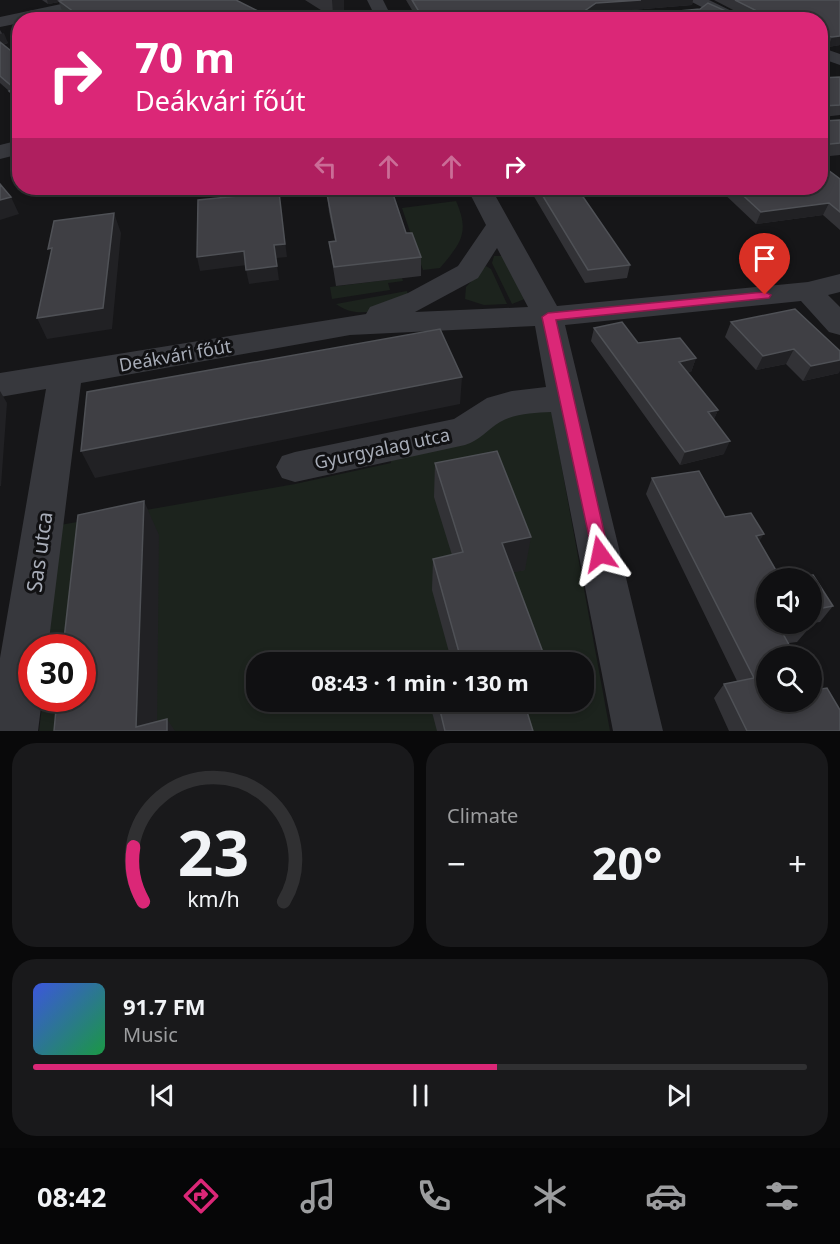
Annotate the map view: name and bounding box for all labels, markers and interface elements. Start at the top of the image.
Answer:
text: 70 m [135,28,235,85]
icon: right [36,36,114,114]
text: Deákvári főút [135,82,306,119]
icon: left [309,150,342,183]
icon: ahead [372,150,405,183]
icon: ahead [435,150,468,183]
icon: right [498,150,531,183]
pin [739,233,790,295]
icon: arrive [748,242,781,275]
street label: Deákvári főút [117,333,234,377]
street label: Gyurgyalag utca [312,422,452,474]
street label: Sas utca [19,510,59,594]
position arrow [568,522,632,586]
map controls [756,568,822,712]
button: sound [756,568,822,634]
speed limit sign: 30 [18,634,96,712]
button: search [756,646,822,712]
text: 08:43 · 1 min · 130 m [311,667,529,697]
text: Climate [447,802,518,829]
text: 23 [177,809,249,894]
text: 20° [592,832,662,893]
text: − [447,841,466,886]
text: + [788,841,807,886]
text: km/h [187,884,239,913]
text: 91.7 FM [123,991,205,1021]
text: Music [123,1021,178,1048]
icon: previous [146,1079,179,1112]
icon: pause [404,1079,437,1112]
icon: next [662,1079,695,1112]
icon: directions [180,1175,222,1217]
icon: music [297,1175,339,1217]
icon: phone [413,1175,455,1217]
icon: climate [529,1175,571,1217]
icon: car [645,1175,687,1217]
icon: filters [761,1175,803,1217]
text: 08:42 [37,1178,106,1215]

